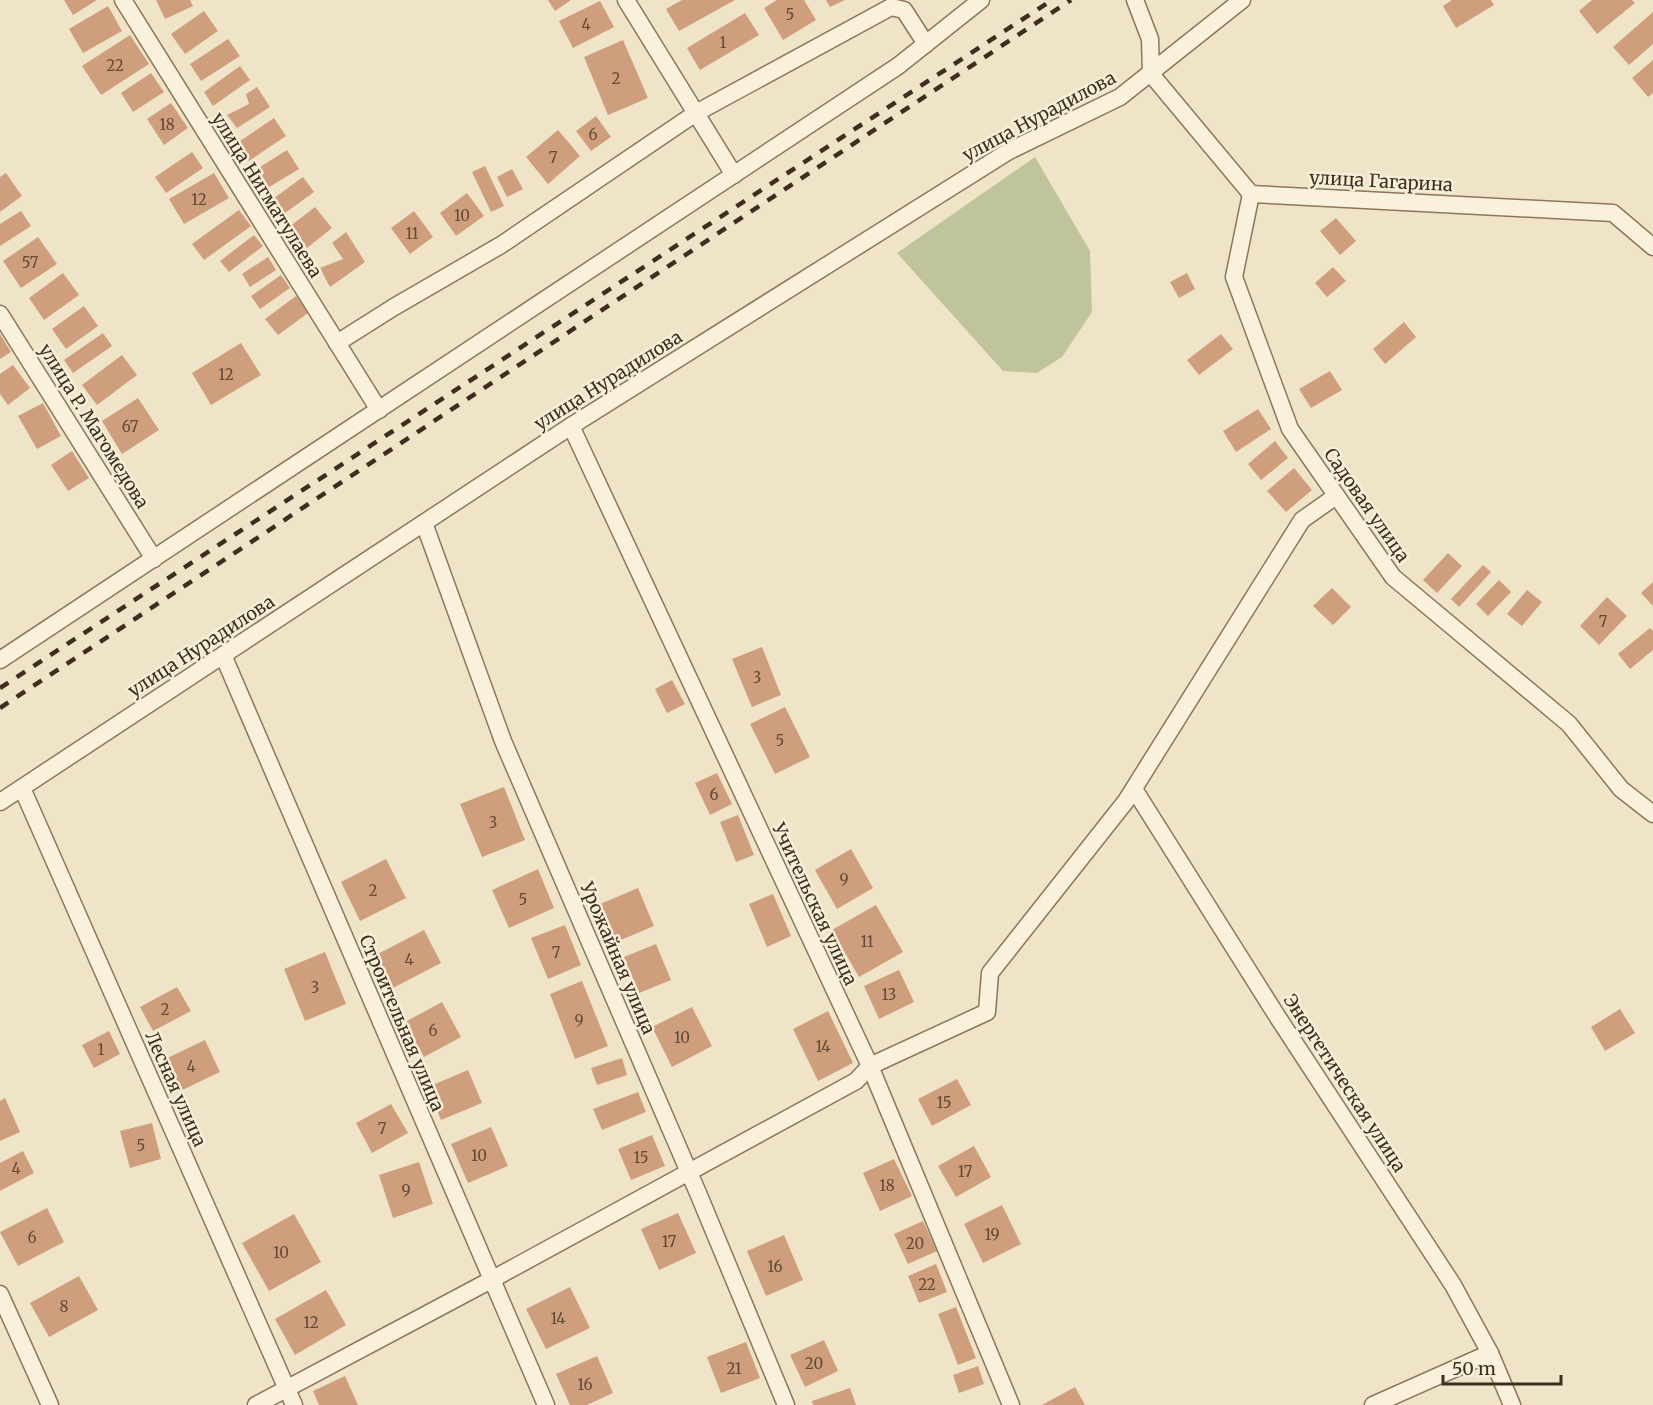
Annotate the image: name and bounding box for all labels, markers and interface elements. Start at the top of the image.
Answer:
house number: 5 [786,5,794,24]
house number: 4 [581,15,591,34]
house number: 1 [720,33,727,52]
house number: 22 [106,56,124,75]
street label: улица Нурадилова [958,66,1120,166]
house number: 2 [612,69,621,88]
street label: улица Нигматулаева [207,108,327,282]
house number: 18 [159,115,175,134]
house number: 6 [588,125,598,144]
house number: 7 [549,148,558,167]
street label: улица Гагарина [1309,166,1454,196]
house number: 12 [191,190,207,209]
house number: 10 [454,206,470,225]
house number: 11 [405,224,419,243]
house number: 57 [22,253,39,272]
street label: улица Нурадилова [530,325,687,435]
street label: улица Р. Магомедова [34,339,154,513]
house number: 12 [218,365,234,384]
house number: 67 [122,417,139,436]
street label: Садовая улица [1319,444,1415,567]
street label: улица Нурадилова [123,590,279,702]
house number: 7 [1599,612,1608,631]
house number: 3 [753,668,761,687]
house number: 5 [776,731,784,750]
house number: 6 [709,785,719,804]
house number: 3 [489,813,497,832]
street label: Учительская улица [767,818,863,989]
house number: 9 [839,870,849,889]
street label: Урожайная улица [575,877,661,1038]
house number: 2 [369,881,378,900]
house number: 5 [519,890,527,909]
street label: Строительная улица [354,931,450,1115]
house number: 11 [860,932,874,951]
house number: 7 [552,943,561,962]
house number: 4 [404,950,414,969]
house number: 3 [311,978,319,997]
house number: 13 [882,985,896,1004]
street label: Энергетическая улица [1279,990,1411,1177]
house number: 2 [161,1000,170,1019]
house number: 9 [574,1011,584,1030]
house number: 6 [428,1021,438,1040]
street label: Лесная улица [140,1028,212,1151]
house number: 10 [674,1028,690,1047]
house number: 14 [815,1037,831,1056]
house number: 1 [98,1040,105,1059]
house number: 4 [186,1057,196,1076]
house number: 15 [936,1093,952,1112]
house number: 7 [378,1119,387,1138]
house number: 5 [137,1136,145,1155]
house number: 10 [471,1146,487,1165]
house number: 15 [633,1148,649,1167]
house number: 4 [11,1159,21,1178]
house number: 17 [958,1162,973,1181]
house number: 18 [879,1176,895,1195]
house number: 9 [401,1181,411,1200]
house number: 19 [984,1225,1000,1244]
house number: 6 [27,1228,37,1247]
house number: 17 [662,1232,677,1251]
house number: 20 [906,1234,924,1253]
house number: 10 [273,1243,289,1262]
house number: 16 [767,1257,783,1276]
house number: 22 [918,1275,936,1294]
house number: 8 [60,1297,69,1316]
house number: 14 [550,1309,566,1328]
house number: 12 [303,1313,319,1332]
scale bar [1443,1348,1562,1386]
house number: 20 [805,1354,823,1373]
text: 50 m [1452,1357,1496,1380]
house number: 21 [726,1359,742,1378]
house number: 16 [577,1375,593,1394]

